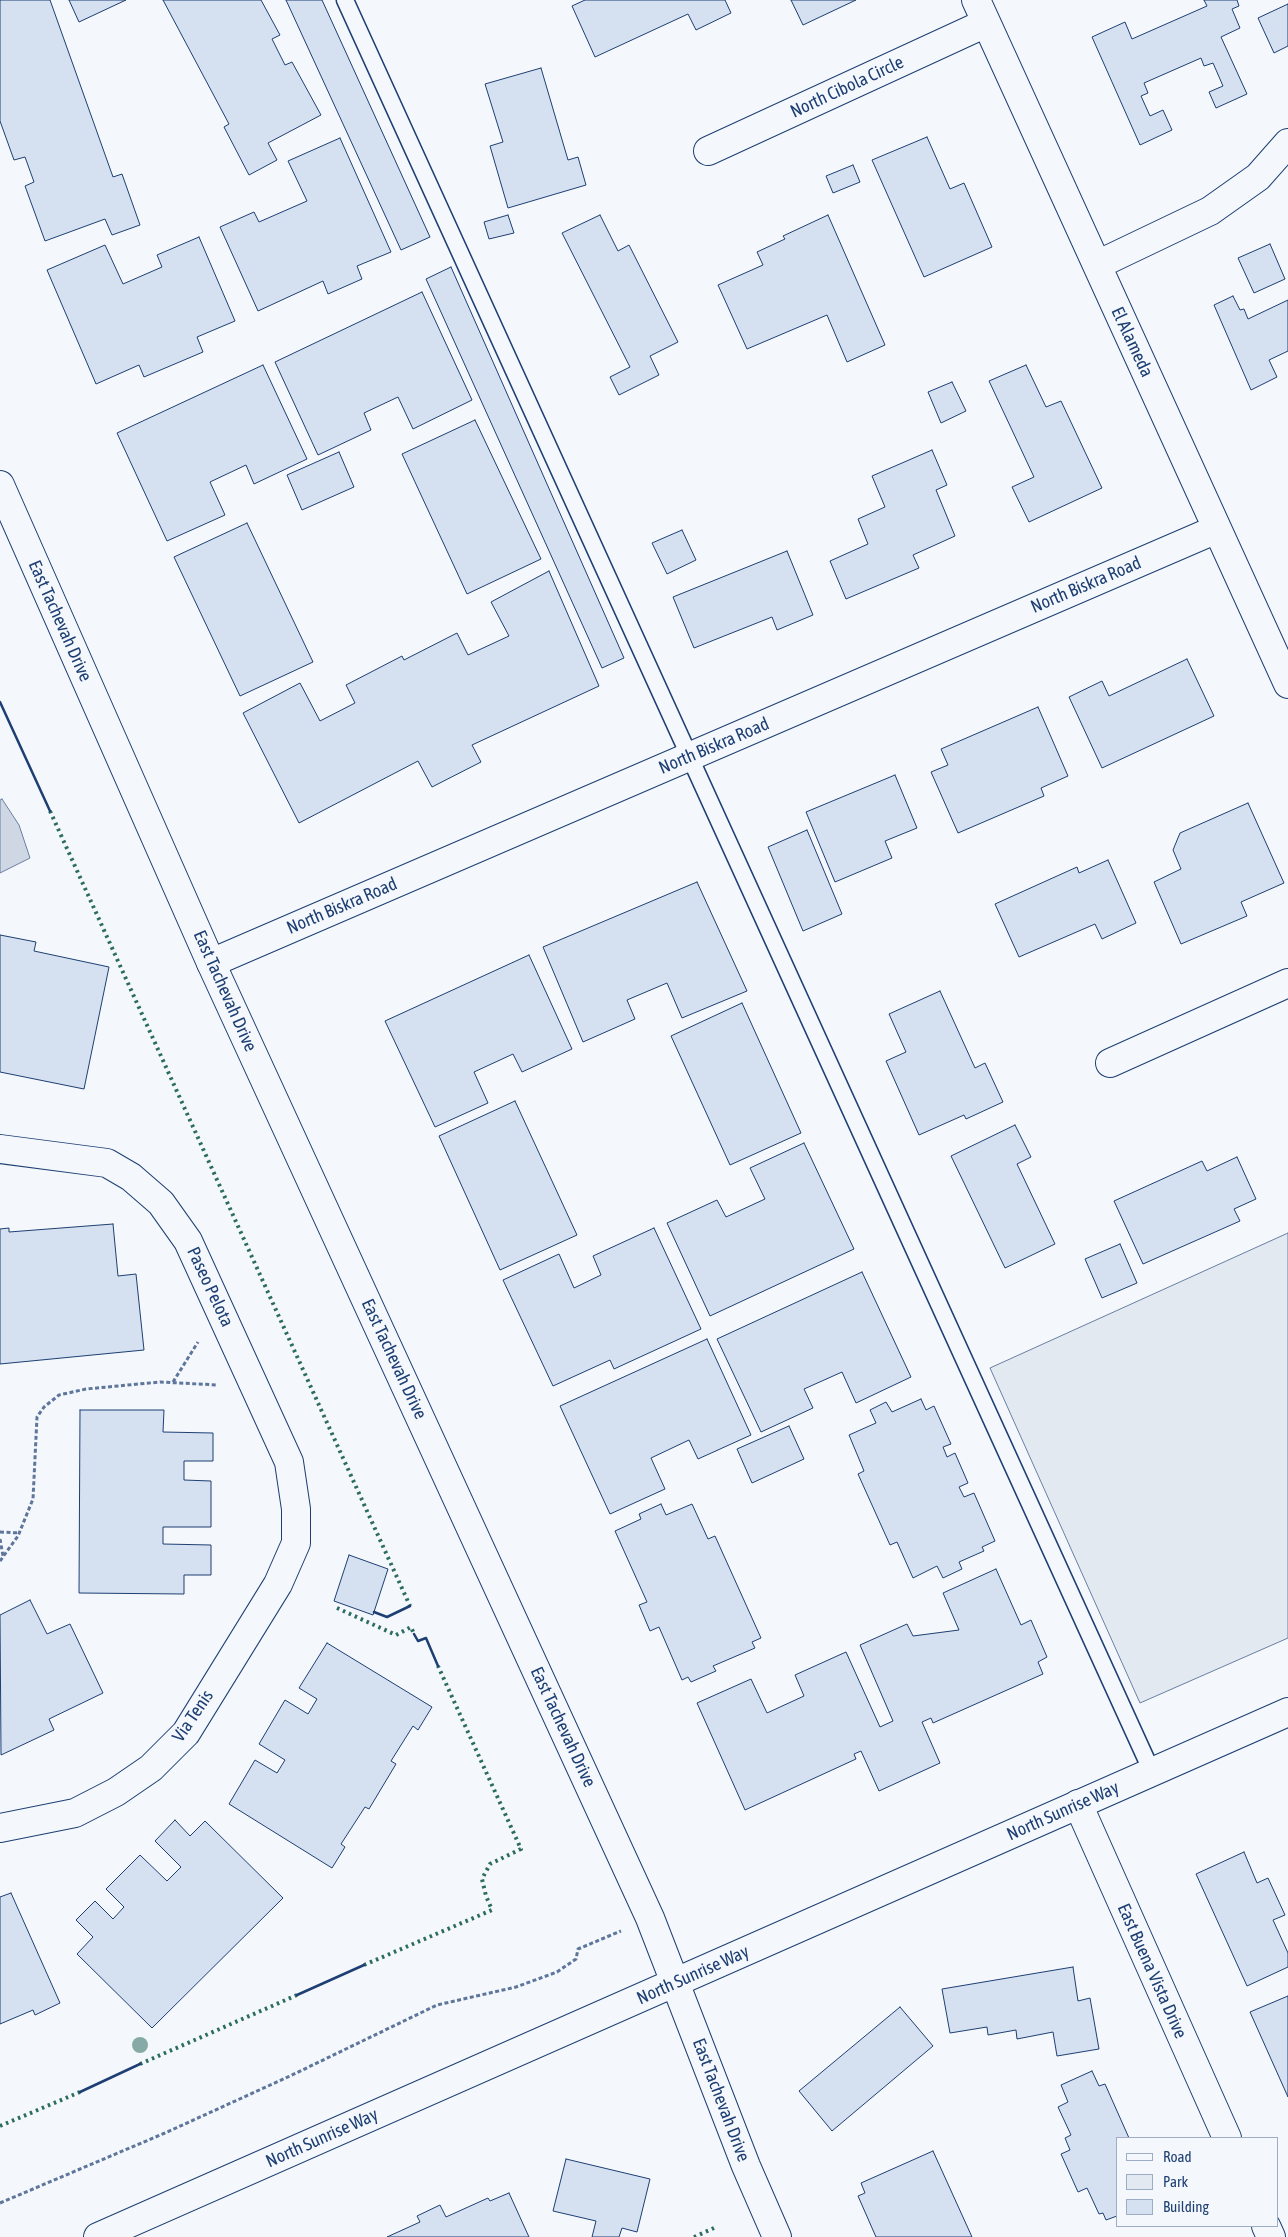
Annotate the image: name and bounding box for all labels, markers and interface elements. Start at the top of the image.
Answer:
street label: North Cibola Circle [787,51,907,123]
street label: El Alameda [1106,304,1158,380]
street label: North Biskra Road [1028,552,1144,618]
street label: East Tachevah Drive [24,557,96,685]
street label: North Biskra Road [656,713,772,779]
street label: North Biskra Road [284,873,400,939]
street label: East Tachevah Drive [189,927,261,1055]
street label: Paseo Pelota [182,1244,238,1330]
street label: East Tachevah Drive [357,1295,431,1423]
street label: East Tachevah Drive [526,1663,600,1791]
street label: Via Tenis [168,1686,218,1746]
street label: North Sunrise Way [1004,1777,1122,1845]
street label: East Buena Vista Drive [1113,1900,1191,2042]
street label: North Sunrise Way [634,1941,752,2009]
street label: East Tachevah Drive [688,2035,754,2165]
street label: North Sunrise Way [263,2104,381,2172]
legend [1116,2137,1278,2227]
text: Road [1163,2148,1192,2165]
text: Park [1163,2173,1188,2190]
text: Building [1163,2198,1209,2215]

